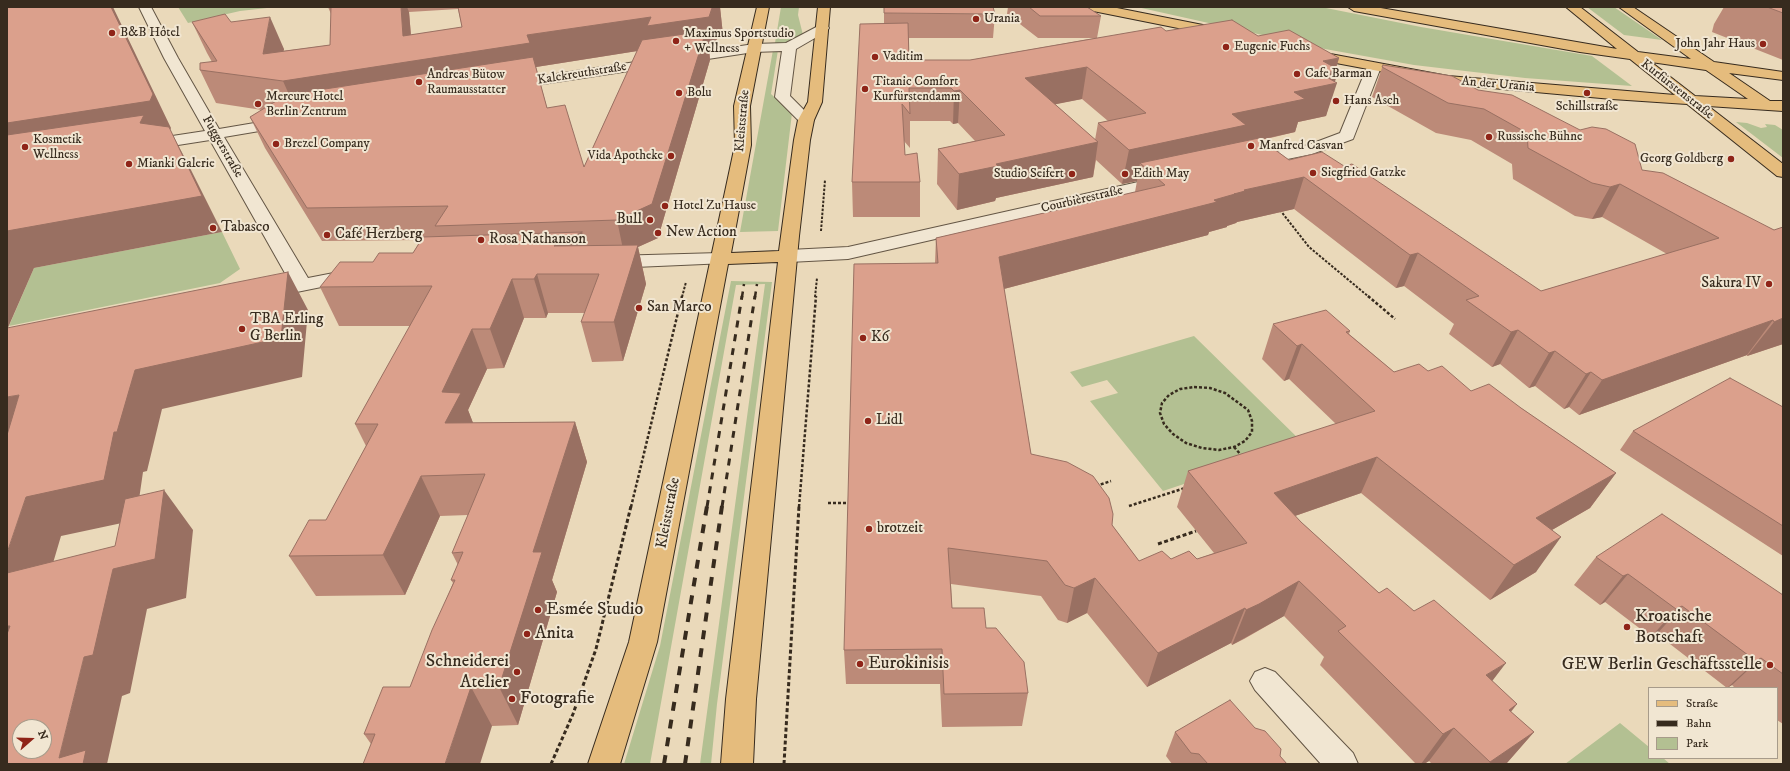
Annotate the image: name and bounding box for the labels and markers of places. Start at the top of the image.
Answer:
place label: Urania [984,11,1020,27]
marker: Urania [971,14,981,24]
place label: B&B Hôtel [120,25,180,41]
place label: Maximus Sportstudio + Wellness [684,26,794,57]
marker: B&B Hôtel [107,28,117,38]
marker: Maximus Sportstudio + Wellness [671,36,681,46]
place label: John Jahr Haus [1675,36,1755,52]
place label: Eugenie Fuchs [1234,39,1310,55]
marker: John Jahr Haus [1758,39,1768,49]
marker: Eugenie Fuchs [1221,42,1231,52]
place label: Vaditim [883,49,923,65]
marker: Vaditim [870,52,880,62]
place label: Cafe Barman [1305,66,1372,82]
place label: Andreas Bütow Raumausstatter [427,67,506,98]
marker: Cafe Barman [1292,69,1302,79]
place label: Titanic Comfort Kurfürstendamm [873,74,961,105]
marker: Andreas Bütow Raumausstatter [414,77,424,87]
marker: Titanic Comfort Kurfürstendamm [860,84,870,94]
place label: Bolu [687,85,712,101]
marker: Bolu [674,88,684,98]
marker: Schillstraße [1582,88,1592,98]
place label: Mercure Hotel Berlin Zentrum [266,89,347,120]
place label: Hans Asch [1344,93,1399,109]
marker: Hans Asch [1331,96,1341,106]
marker: Mercure Hotel Berlin Zentrum [253,99,263,109]
place label: Schillstraße [1556,99,1618,115]
place label: Russische Bühne [1497,129,1582,145]
place label: Kosmetik Wellness [33,132,82,163]
marker: Russische Bühne [1484,132,1494,142]
place label: Brezel Company [284,136,370,152]
place label: Manfred Casvan [1259,138,1343,154]
marker: Brezel Company [271,139,281,149]
marker: Manfred Casvan [1246,141,1256,151]
marker: Kosmetik Wellness [20,142,30,152]
place label: Vida Apotheke [588,148,663,164]
marker: Vida Apotheke [666,151,676,161]
place label: Georg Goldberg [1640,151,1723,167]
marker: Georg Goldberg [1726,154,1736,164]
place label: Mianki Galerie [137,156,215,172]
marker: Mianki Galerie [124,159,134,169]
place label: Siegfried Gatzke [1321,165,1406,181]
place label: Studio Seifert [994,166,1064,182]
place label: Edith May [1133,166,1189,182]
marker: Siegfried Gatzke [1308,168,1318,178]
marker: Studio Seifert [1067,169,1077,179]
marker: Edith May [1120,169,1130,179]
place label: Hotel Zu Hause [673,198,756,214]
marker: Hotel Zu Hause [660,201,670,211]
place label: Bull [616,211,642,229]
marker: Bull [645,215,655,225]
place label: Tabasco [221,219,270,237]
marker: Tabasco [208,223,218,233]
place label: New Action [666,224,737,242]
place label: Café Herzberg [335,226,422,244]
marker: New Action [653,228,663,238]
marker: Café Herzberg [322,230,332,240]
place label: Rosa Nathanson [489,231,586,249]
marker: Rosa Nathanson [476,235,486,245]
place label: Sakura IV [1701,275,1761,293]
marker: Sakura IV [1764,279,1774,289]
place label: San Marco [647,299,712,317]
marker: San Marco [634,303,644,313]
place label: TBA Erling G Berlin [250,311,323,346]
marker: TBA Erling G Berlin [237,324,247,334]
place label: K6 [871,329,889,347]
marker: K6 [858,333,868,343]
place label: Lidl [876,412,903,430]
marker: Lidl [863,416,873,426]
place label: brotzeit [877,520,923,538]
marker: brotzeit [864,524,874,534]
place label: Esmée Studio [546,599,643,621]
marker: Esmée Studio [533,605,543,615]
place label: Kroatische Botschaft [1635,606,1712,648]
marker: Kroatische Botschaft [1622,622,1632,632]
place label: Anita [535,623,574,645]
marker: Anita [522,629,532,639]
place label: Schneiderei Atelier [426,651,509,694]
place label: Eurokinisis [868,653,949,675]
place label: GEW Berlin Geschäftsstelle [1562,654,1762,676]
marker: Eurokinisis [855,659,865,669]
marker: GEW Berlin Geschäftsstelle [1765,660,1775,670]
marker: Schneiderei Atelier [512,667,522,677]
place label: Fotografie [520,688,594,710]
marker: Fotografie [507,694,517,704]

